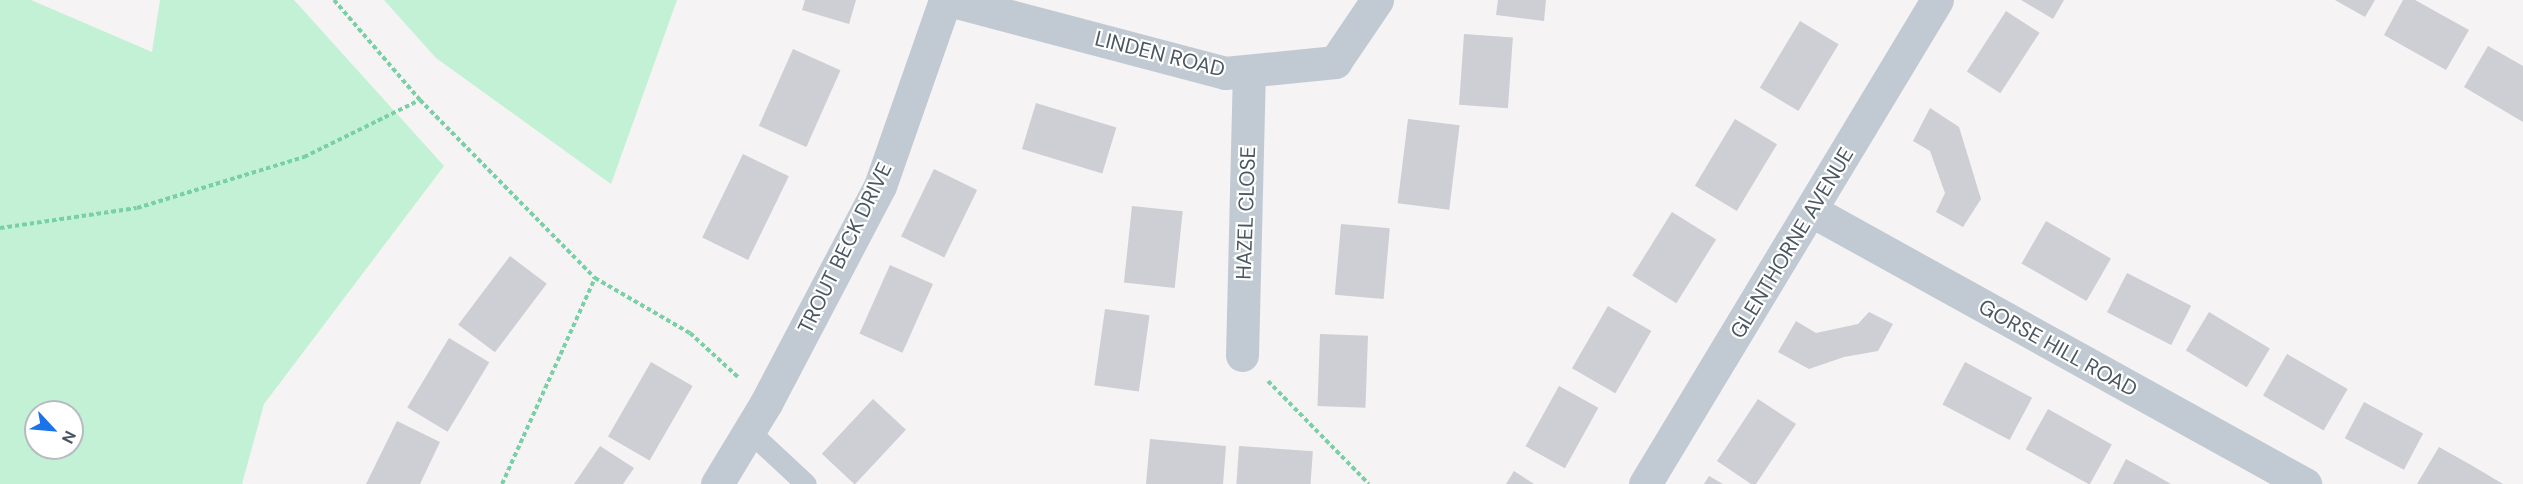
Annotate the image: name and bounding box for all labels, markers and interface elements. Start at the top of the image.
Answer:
street label: LINDEN ROAD [1092,26,1228,82]
street label: GLENTHORNE AVENUE [1725,143,1859,343]
street label: HAZEL CLOSE [1231,146,1261,280]
street label: TROUT BECK DRIVE [793,159,897,337]
street label: GORSE HILL ROAD [1974,294,2142,402]
north arrow [24,400,84,460]
text: N [57,427,81,447]

